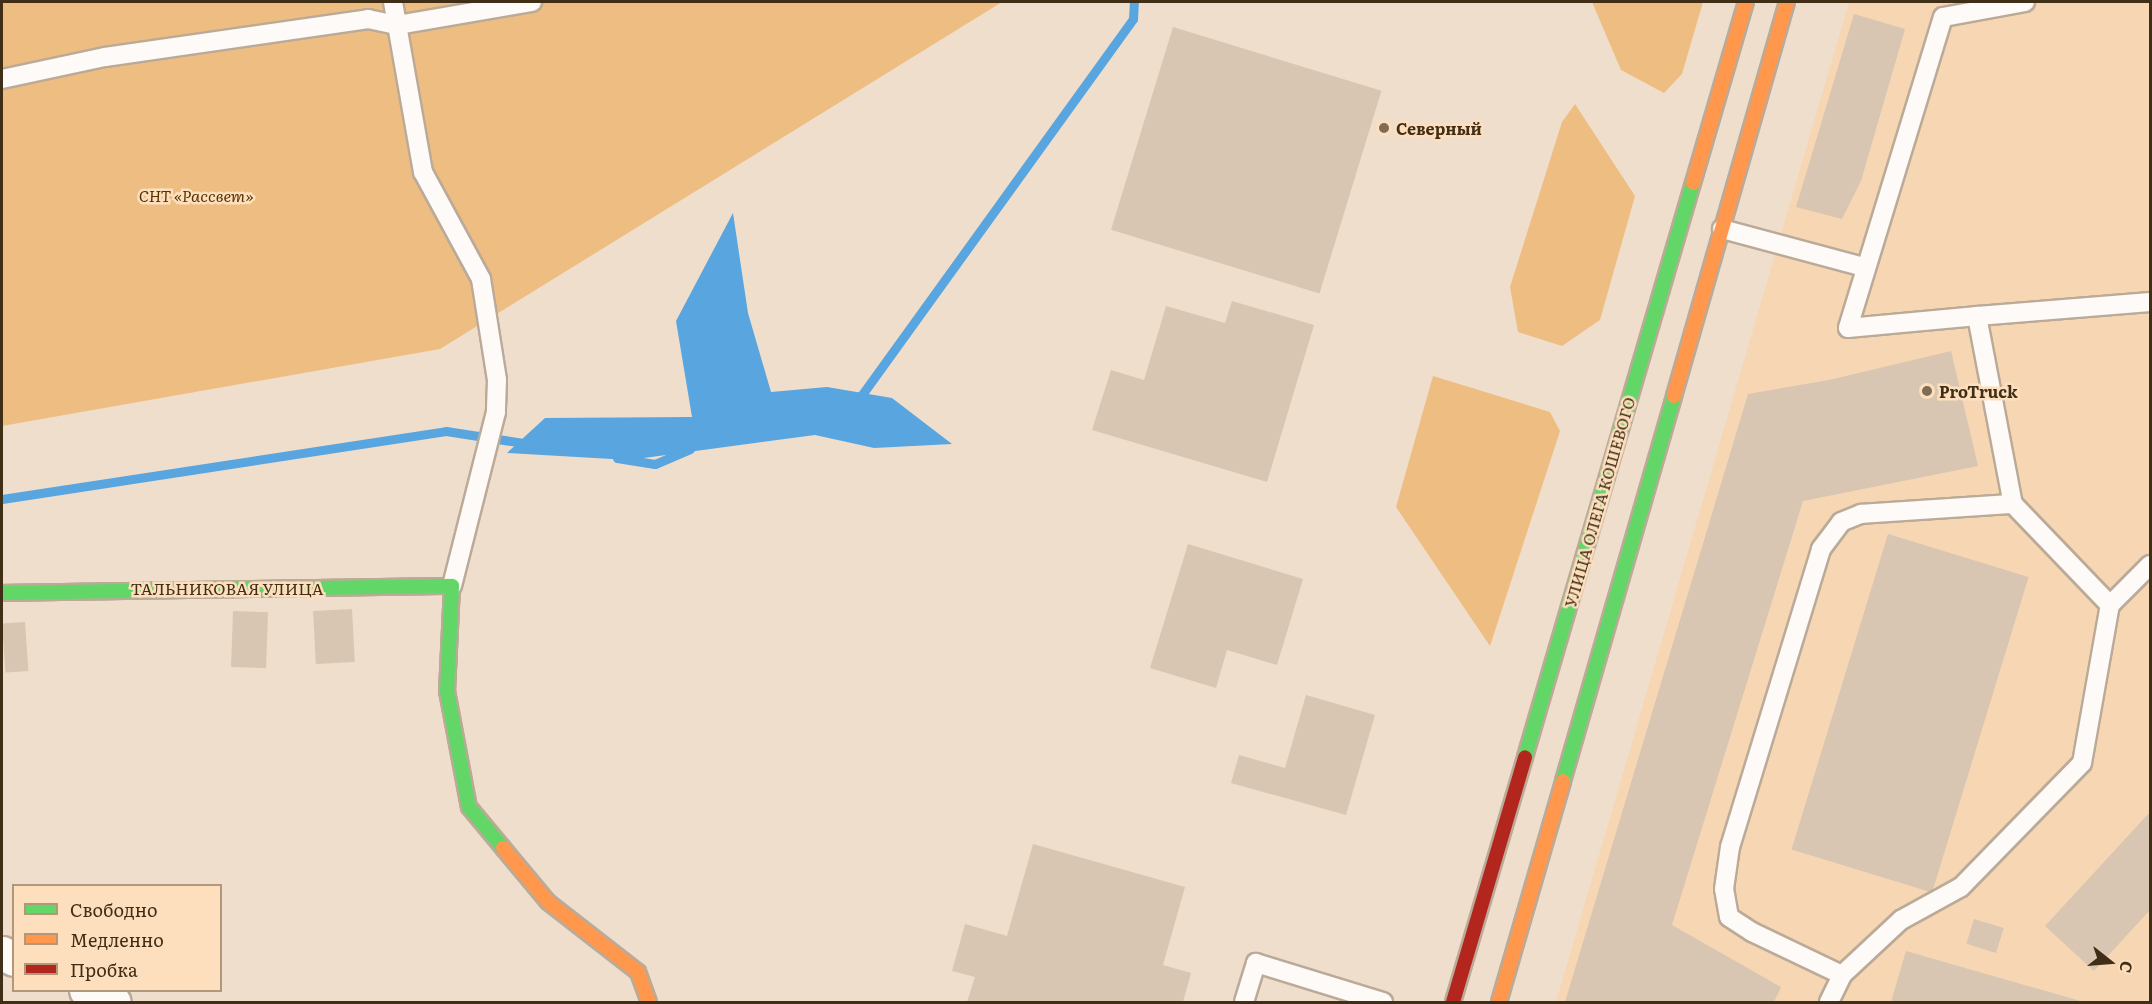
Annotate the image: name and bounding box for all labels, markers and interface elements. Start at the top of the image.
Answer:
place label: Северный [1396,118,1482,138]
marker: Северный [1377,121,1391,135]
park label: СНТ «Рассвет» [139,185,253,205]
place label: ProTruck [1939,381,2018,401]
marker: ProTruck [1920,384,1934,398]
street label: УЛИЦА ОЛЕГА КОШЕВОГО [1560,395,1638,609]
street label: ТАЛЬНИКОВАЯ УЛИЦА [130,578,324,598]
legend [12,884,222,992]
text: Свободно [70,896,158,923]
text: Медленно [70,926,164,953]
north arrow [2080,932,2140,992]
text: Пробка [70,956,138,983]
text: С [2114,958,2140,976]

